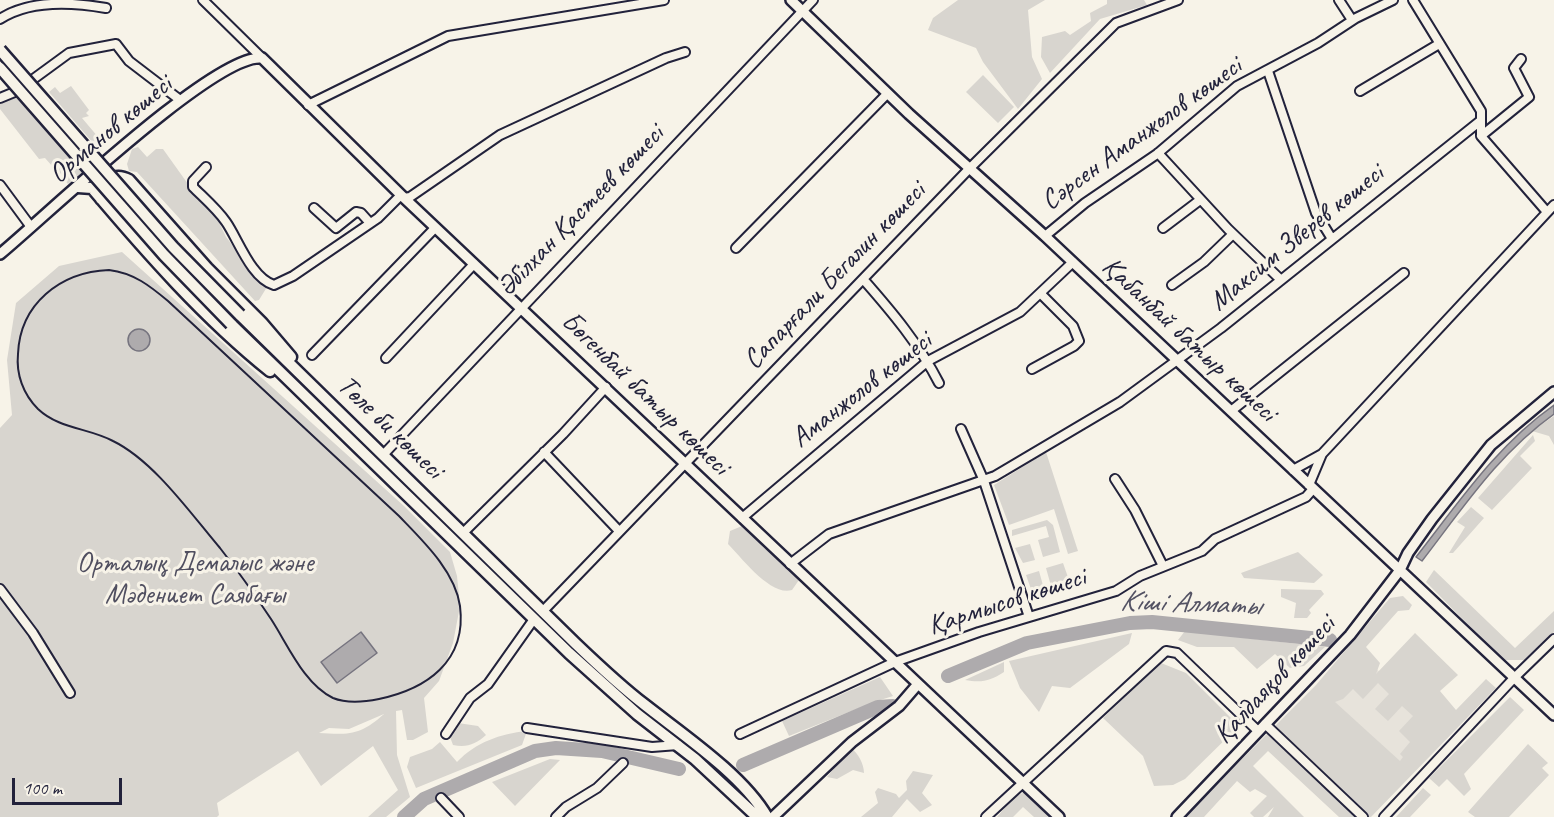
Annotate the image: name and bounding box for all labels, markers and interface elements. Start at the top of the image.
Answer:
street label: Сәрсен Аманжолов көшесі [1035,50,1249,218]
street label: Орманов көшесі [42,69,180,191]
street label: Әбілхан Қастеев көшесі [490,118,672,304]
street label: Максим Зверев көшесі [1203,157,1391,319]
street label: Сапарғали Бегалин көшесі [737,175,933,377]
street label: Қабанбай батыр көшесі [1095,250,1283,430]
street label: Бөгенбай батыр көшесі [554,305,736,483]
street label: Аманжолов көшесі [785,325,939,455]
street label: Төле би көшесі [330,369,450,487]
park label: Орталық Демалыс және Мәдениет Саябағы [77,547,313,613]
street label: Қармысов көшесі [924,561,1090,643]
water label: Кіші Алматы [1119,584,1261,624]
street label: Қалдаяқов көшесі [1207,609,1343,751]
scale bar [15,766,124,804]
text: 100 m [23,777,62,799]

